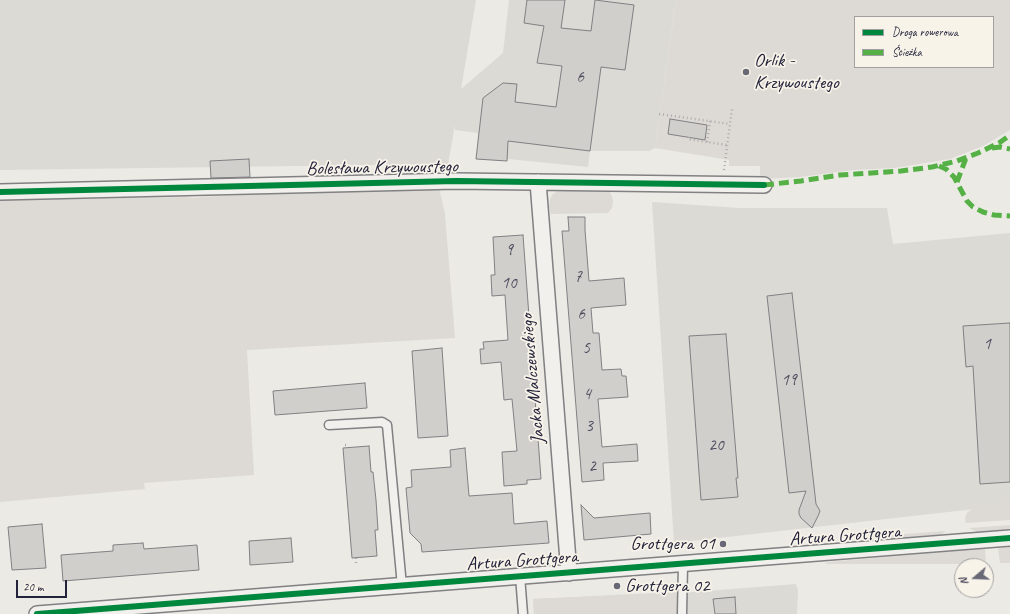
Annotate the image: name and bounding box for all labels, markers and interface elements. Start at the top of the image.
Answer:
legend [854,16,994,68]
text: Droga rowerowa [892,24,958,40]
text: Ścieżka [892,44,922,60]
place label: Orlik - Krzywoustego [754,50,839,94]
marker: Orlik - Krzywoustego [741,67,751,77]
house number: 6 [576,68,584,88]
street label: Bolesława Krzywoustego [306,155,458,181]
house number: 9 [505,241,513,261]
house number: 7 [574,268,582,288]
house number: 10 [501,274,517,294]
house number: 6 [577,305,585,325]
street label: Jacka Malczewskiego [516,313,550,445]
house number: 1 [983,335,991,355]
house number: 5 [582,339,590,359]
house number: 19 [781,371,797,391]
house number: 4 [583,385,591,405]
house number: 3 [585,417,593,437]
house number: 20 [708,436,724,456]
house number: 2 [588,457,596,477]
street label: Artura Grottgera [789,521,901,551]
place label: Grottgera 01 [630,533,715,555]
marker: Grottgera 01 [718,539,728,549]
street label: Artura Grottgera [466,546,578,576]
north arrow [954,558,994,598]
scale bar [18,572,69,598]
place label: Grottgera 02 [625,575,710,597]
text: N [956,576,971,587]
text: 20 m [23,579,43,595]
marker: Grottgera 02 [612,581,622,591]

